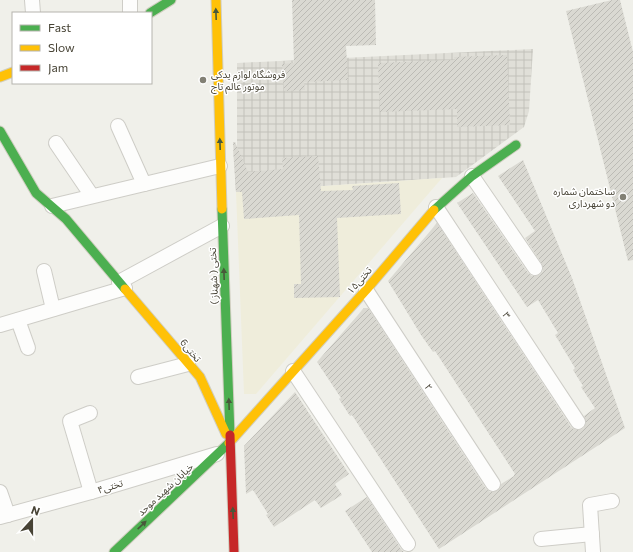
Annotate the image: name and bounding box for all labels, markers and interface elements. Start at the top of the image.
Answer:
one-way arrow [213,7,219,20]
legend [12,12,152,84]
text: Fast [48,20,71,34]
text: Slow [48,40,75,54]
text: Jam [48,60,68,75]
place label: فروشگاه لوازم یدکی موتور عالم تاج [211,68,286,94]
marker: فروشگاه لوازم یدکی موتور عالم تاج [198,75,208,85]
one-way arrow [217,137,223,150]
place label: ساختمان شماره دو شهرداری [553,185,615,210]
marker: ساختمان شماره دو شهرداری [618,192,628,202]
street label: تختی ( شهناز ) [206,247,221,305]
street label: تختی۱۵ [344,264,374,296]
one-way arrow [221,267,227,280]
street label: ۳ [500,309,514,321]
street label: 6تختی [178,336,204,364]
street label: ۲ [422,381,436,393]
one-way arrow [226,397,232,410]
street label: خیابان شهید موحد [135,460,196,519]
street label: تختی۴ [96,476,124,496]
north arrow [12,500,52,540]
text: N [30,503,42,518]
one-way arrow [230,506,236,519]
one-way arrow [137,521,147,530]

